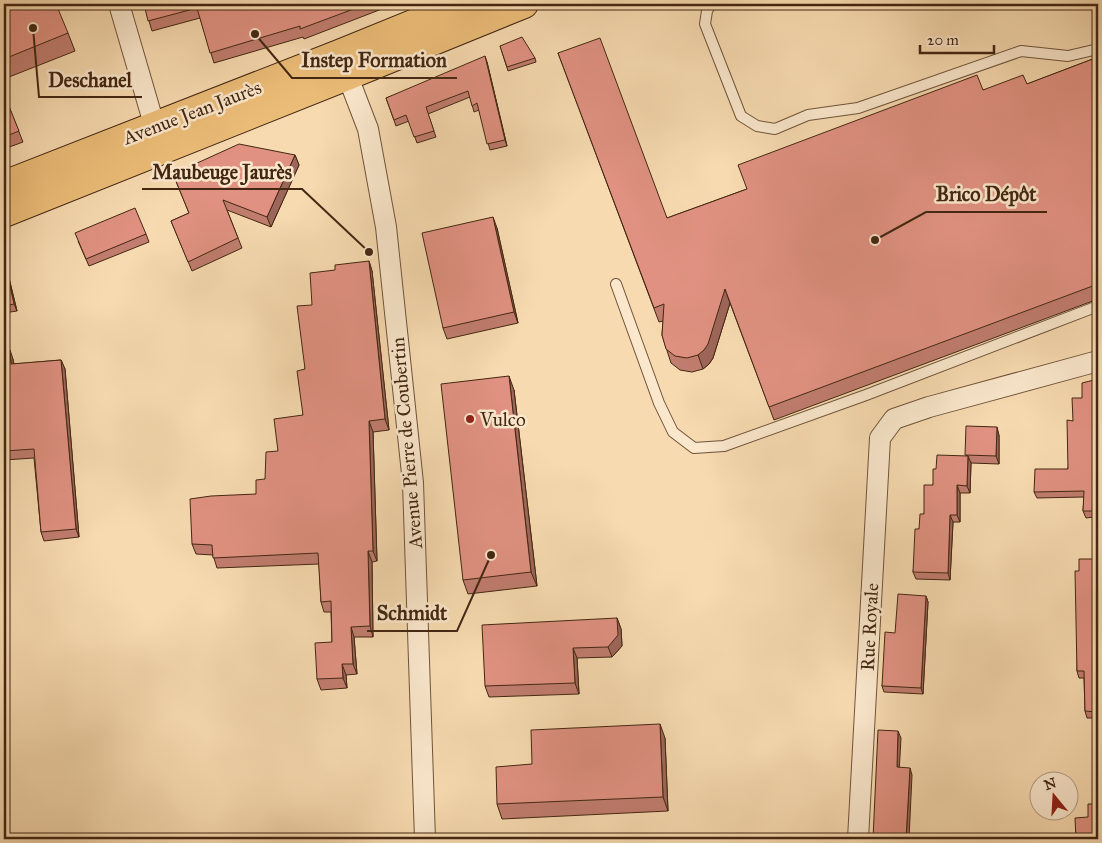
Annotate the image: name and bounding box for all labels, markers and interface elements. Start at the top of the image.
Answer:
scale bar [920,22,993,54]
text: 20 m [927,31,959,49]
callout: Instep Formation [292,43,457,78]
text: Instep Formation [301,48,447,73]
callout: Deschanel [39,62,142,97]
text: Deschanel [48,68,133,92]
street label: Avenue Jean Jaurès [119,76,265,151]
callout: Maubeuge Jaurès [142,154,302,189]
text: Maubeuge Jaurès [152,160,293,186]
callout: Brico Dépôt [926,177,1047,212]
text: Brico Dépôt [936,182,1037,207]
street label: Avenue Pierre de Coubertin [386,336,427,551]
place label: Vulco [479,408,526,431]
marker: Vulco [464,413,476,425]
street label: Rue Royale [856,582,883,672]
callout: Schmidt [367,596,457,631]
text: Schmidt [377,601,448,625]
north arrow [1030,770,1080,820]
text: N [1042,774,1059,794]

